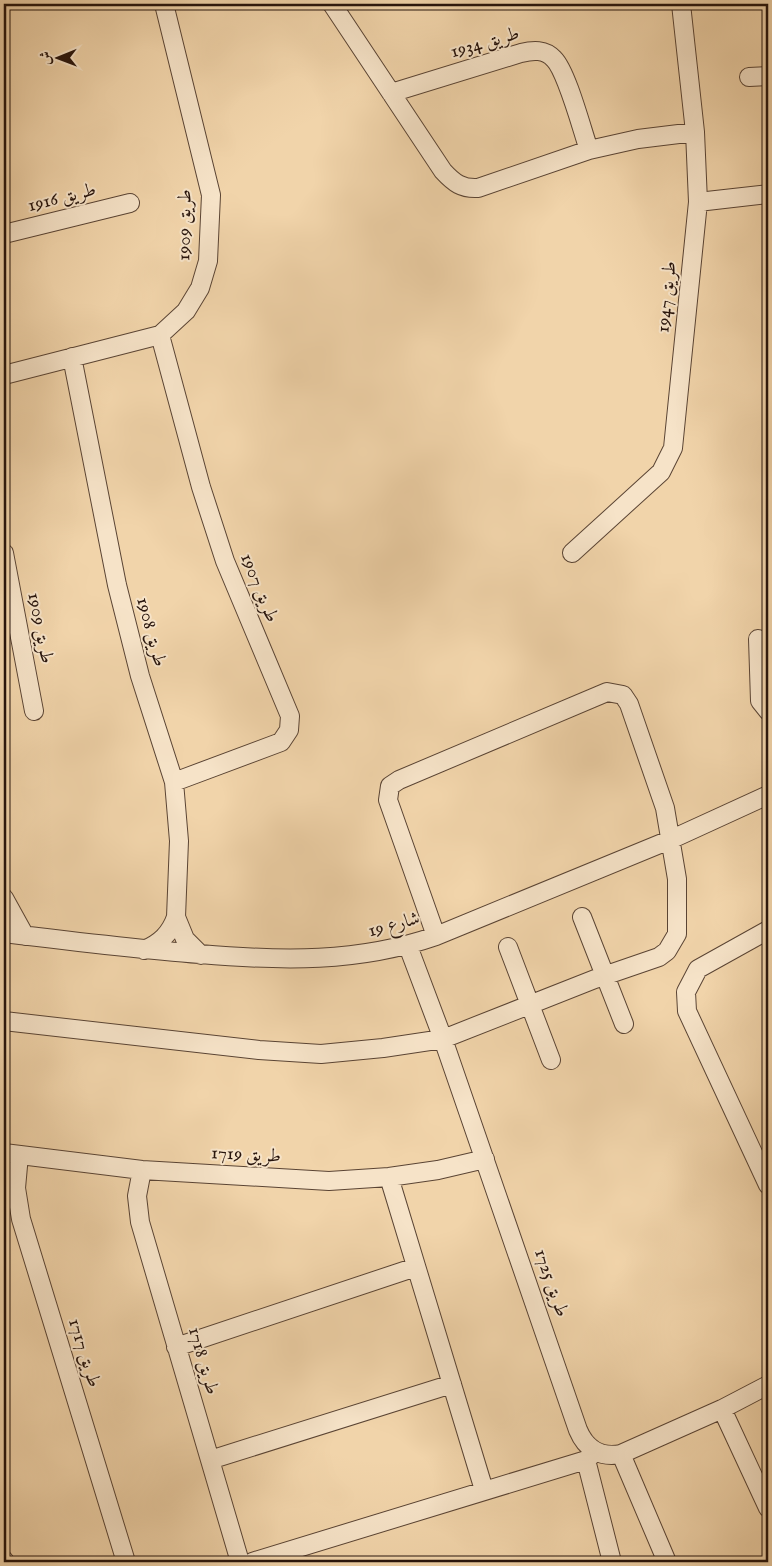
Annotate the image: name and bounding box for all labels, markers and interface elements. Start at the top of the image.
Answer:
street label: طريق 1934 [448,22,522,64]
north arrow [32,32,82,82]
text: ش [37,51,55,65]
street label: طريق 1916 [25,178,99,218]
street label: طريق 1909 [172,189,198,261]
street label: طريق 1947 [651,260,683,334]
street label: طريق 1907 [234,550,284,626]
street label: طريق 1909 [21,590,59,666]
street label: طريق 1908 [130,595,172,669]
street label: شارع 19 [366,907,423,945]
street label: طريق 1719 [210,1141,282,1169]
street label: طريق 1725 [528,1246,574,1320]
street label: طريق 1717 [62,1316,106,1390]
street label: طريق 1718 [182,1324,224,1398]

